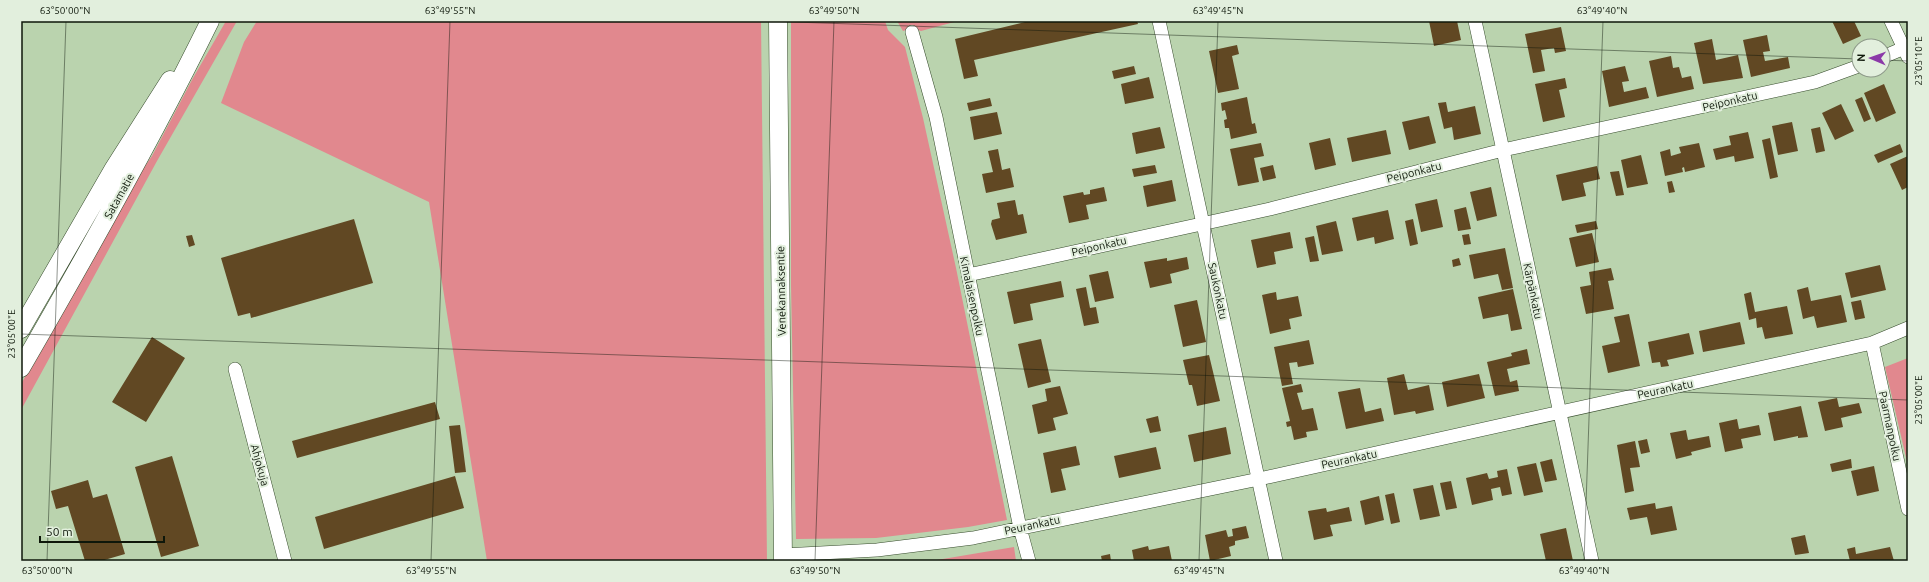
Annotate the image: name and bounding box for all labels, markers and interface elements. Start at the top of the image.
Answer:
text: 63°50'00"N [40,5,90,16]
text: 63°49'55"N [425,5,475,16]
text: 63°49'50"N [809,5,859,16]
text: 63°49'45"N [1193,5,1243,16]
text: 63°49'40"N [1577,5,1627,16]
text: 23°05'10"E [1913,36,1924,86]
north arrow [1851,38,1891,78]
text: N [1855,53,1867,62]
street label: Peiponkatu [1701,89,1759,113]
street label: Peiponkatu [1385,159,1443,185]
street label: Satamatie [102,171,136,221]
street label: Peiponkatu [1070,234,1128,258]
street label: Venekannaksentie [774,246,788,336]
street label: Kimalaisenpolku [958,255,986,337]
street label: Saukonkatu [1206,262,1230,320]
street label: Kärpänkatu [1521,262,1545,320]
text: 23°05'00"E [6,309,17,359]
text: 23°05'00"E [1913,375,1924,425]
street label: Peurankatu [1636,377,1694,401]
street label: Paarmanpolku [1877,390,1903,462]
street label: Ahjokuja [249,443,271,487]
street label: Peurankatu [1320,447,1378,471]
street label: Peurankatu [1003,513,1061,537]
scale bar [40,518,164,544]
text: 50 m [46,525,73,538]
text: 63°50'00"N [22,565,72,576]
text: 63°49'55"N [406,565,456,576]
text: 63°49'50"N [790,565,840,576]
text: 63°49'45"N [1174,565,1224,576]
text: 63°49'40"N [1559,565,1609,576]

